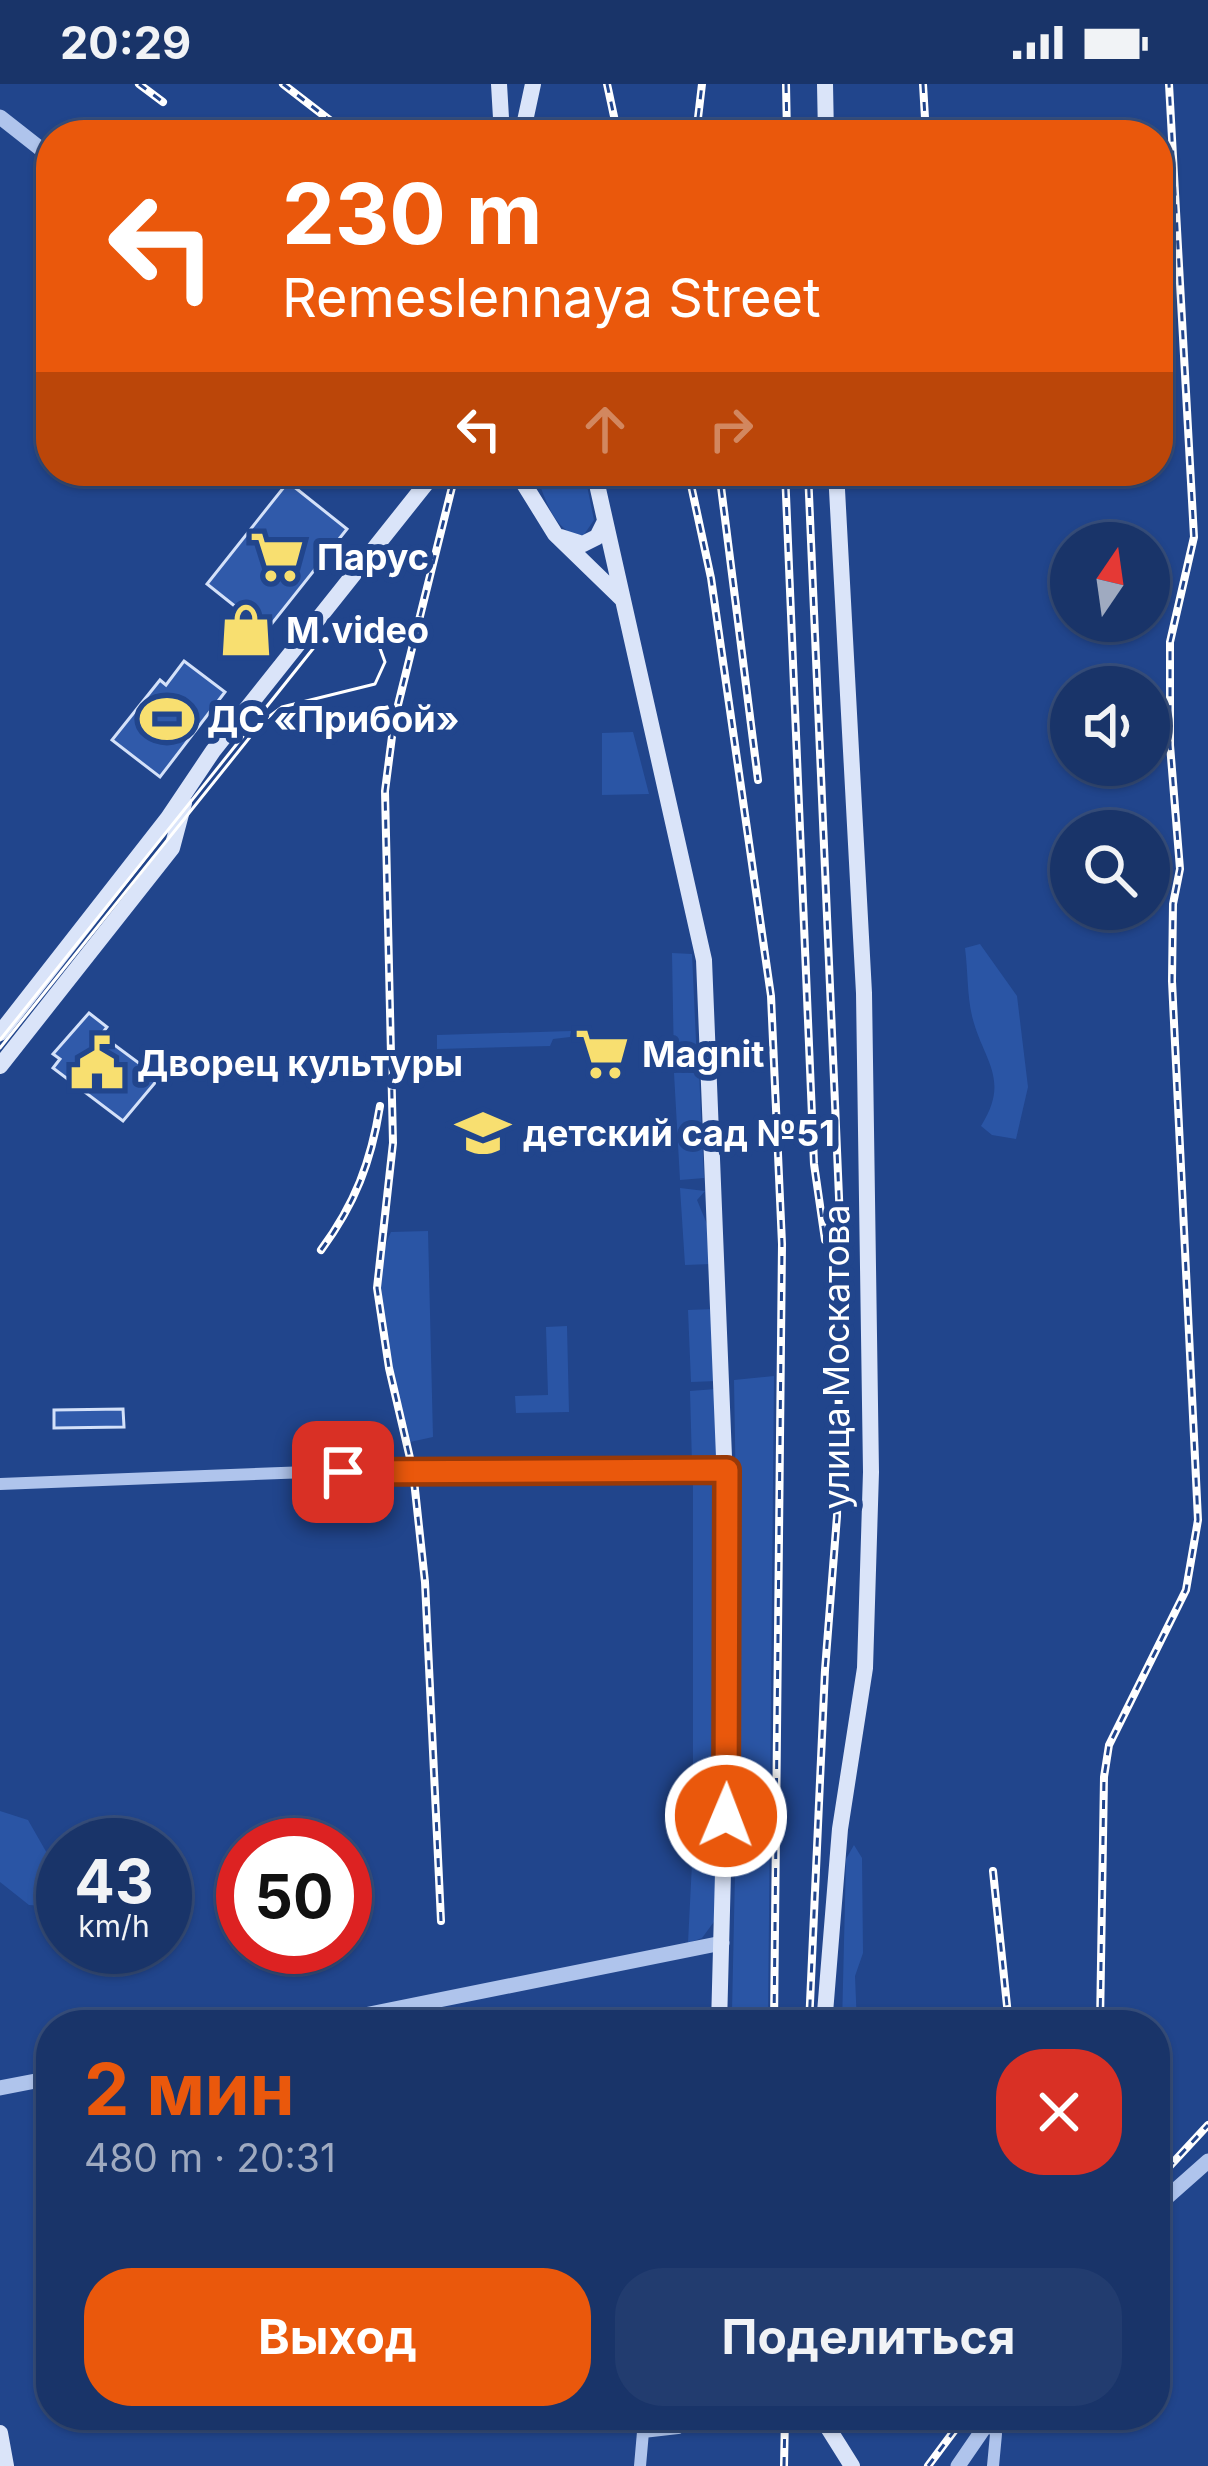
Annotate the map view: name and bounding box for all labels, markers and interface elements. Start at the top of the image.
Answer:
text: 20:29 [60,15,191,70]
text: 230 m [282,163,542,264]
icon: left [84,168,240,324]
text: Remeslennaya Street [282,265,821,330]
icon: left [446,396,512,462]
icon: ahead [572,396,638,462]
icon: right [698,396,764,462]
north arrow [1050,522,1170,642]
map controls [1050,522,1170,930]
supermarket icon: Парус [248,528,306,586]
place label: Парус [317,535,429,579]
shop icon: M.video [217,601,275,659]
place label: M.video [286,608,429,652]
button: sound [1050,666,1170,786]
sports icon: ДC «Прибой» [138,690,196,748]
place label: ДC «Прибой» [207,697,459,741]
button: search [1050,810,1170,930]
supermarket icon: Magnit [573,1025,631,1083]
place label: Magnit [642,1032,765,1076]
public building icon: Дворец культуры [68,1034,126,1092]
place label: Дворец культуры [137,1041,463,1085]
school or university icon: детский сад №51 [454,1104,512,1162]
place label: детский сад №51 [523,1111,835,1155]
street label: улица Москатова [814,1204,858,1510]
pin [292,1421,394,1523]
icon: arrive [310,1439,376,1505]
position arrow [663,1753,789,1879]
speed limit sign: 50 [216,1818,372,1974]
text: 43 [74,1845,154,1917]
text: km/h [78,1908,150,1944]
text: 2 мин [84,2045,295,2132]
button: close [996,2049,1122,2175]
text: 480 m · 20:31 [84,2134,336,2181]
button: Выход [84,2268,591,2406]
button: Поделиться [615,2268,1122,2406]

